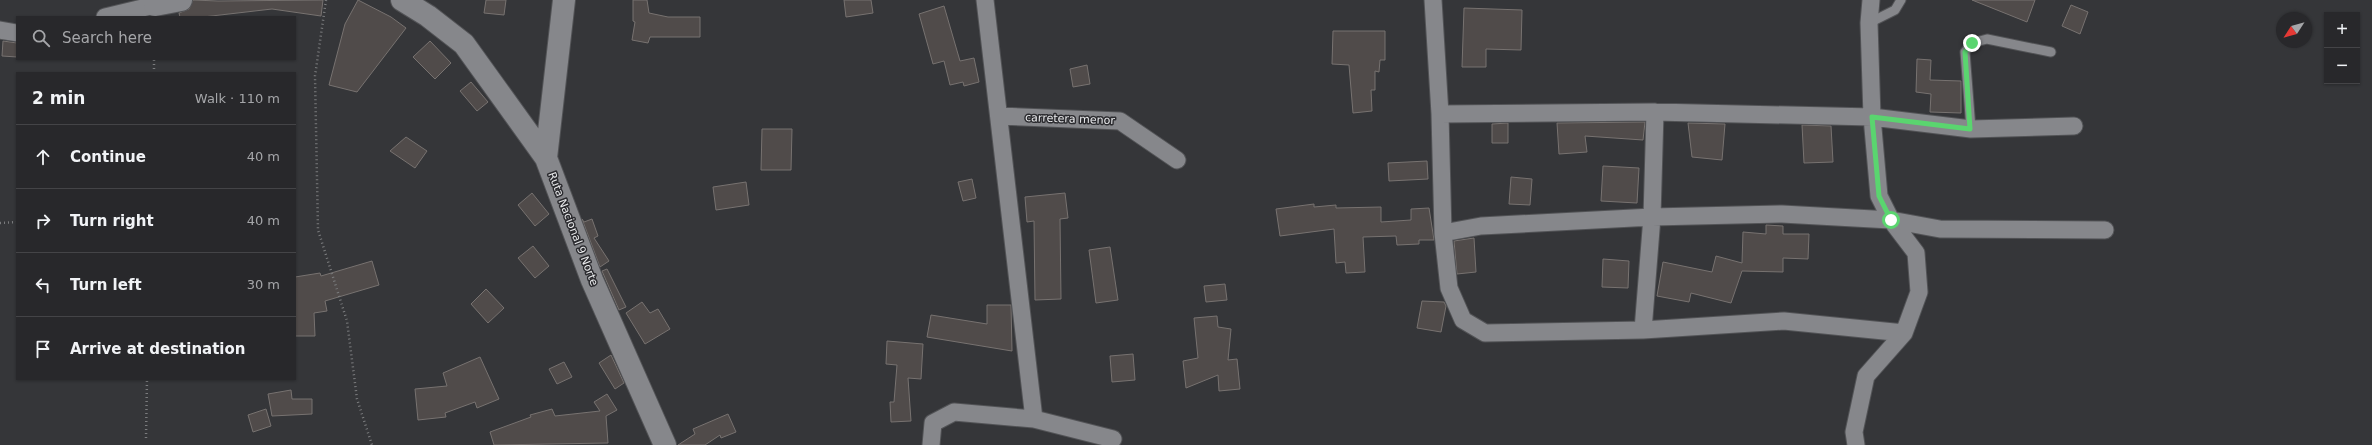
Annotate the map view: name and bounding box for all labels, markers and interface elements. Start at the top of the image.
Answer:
north arrow [2276,12,2312,48]
map controls [2324,12,2360,84]
button: + [2324,12,2360,48]
search box [16,16,296,60]
icon: search [30,27,52,49]
text: Search here [62,29,152,47]
route end [1963,34,1981,52]
button: − [2324,48,2360,84]
text: 2 min [32,88,85,108]
text: Walk · 110 m [195,91,280,106]
street label: carretera menor [1025,111,1116,127]
icon: ahead [32,146,54,168]
text: Continue [70,148,146,166]
text: 40 m [247,149,280,164]
street label: Ruta Nacional 9 Norte [545,170,601,288]
icon: right [32,210,54,232]
route start [1882,211,1900,229]
text: Turn right [70,212,154,230]
text: 40 m [247,213,280,228]
icon: left [32,274,54,296]
text: Turn left [70,276,142,294]
text: 30 m [247,277,280,292]
icon: arrive [32,338,54,360]
text: Arrive at destination [70,340,245,358]

